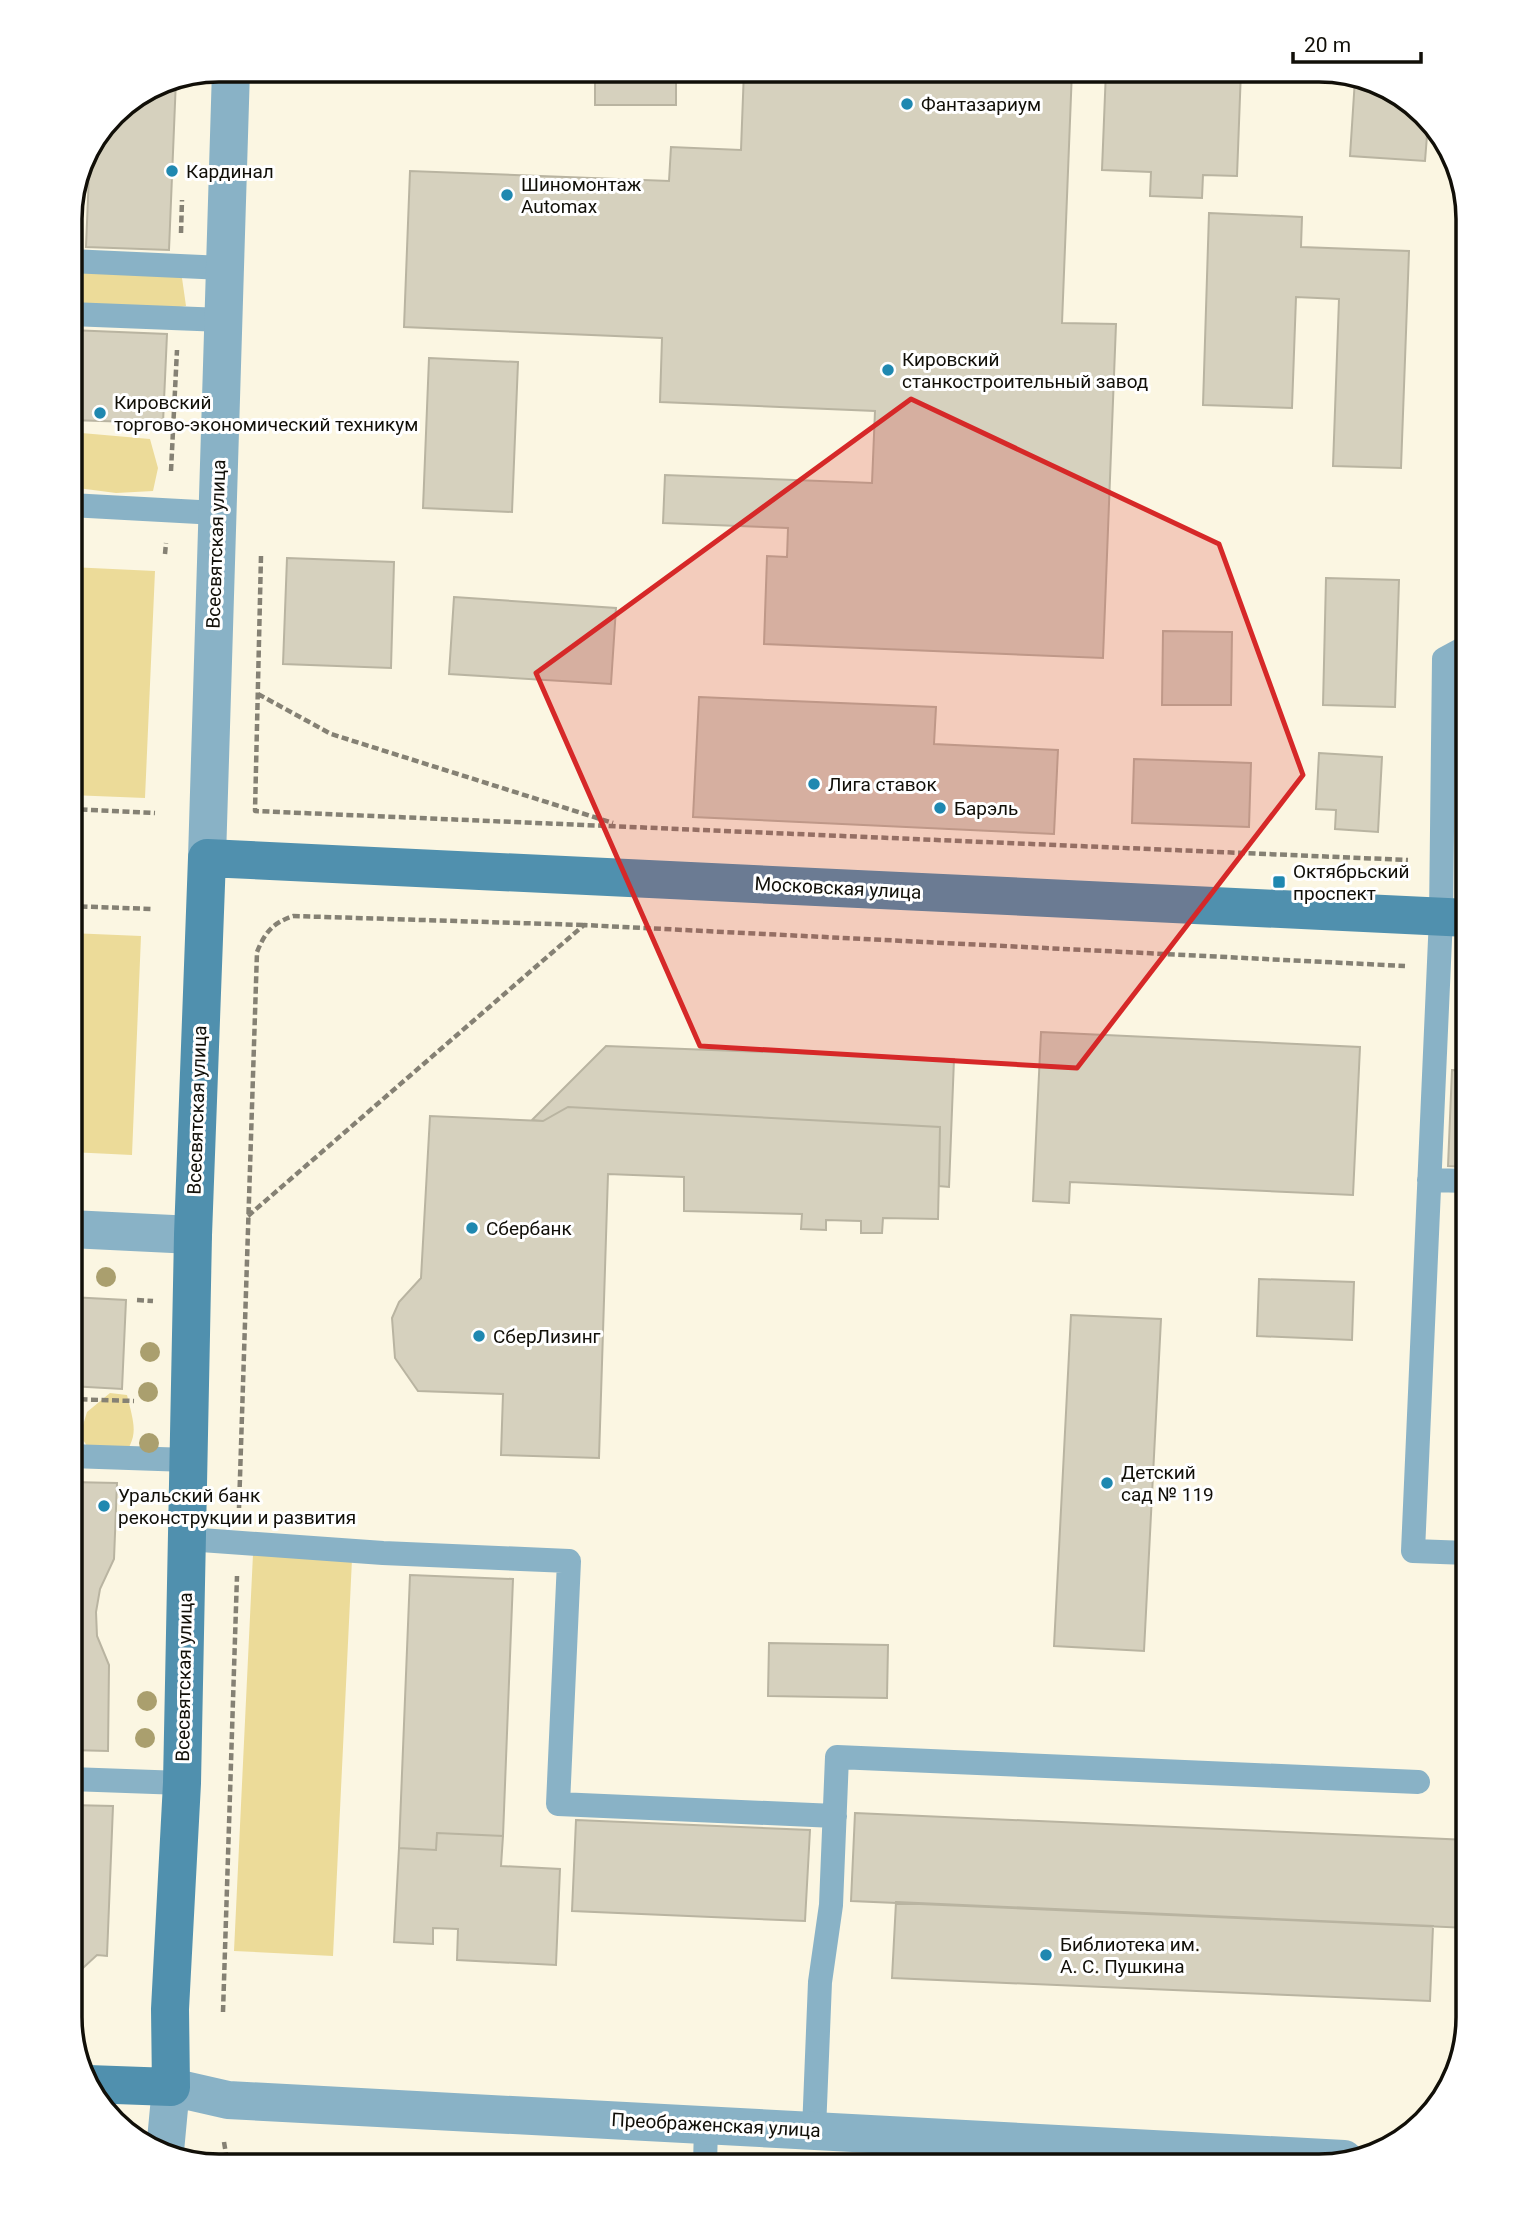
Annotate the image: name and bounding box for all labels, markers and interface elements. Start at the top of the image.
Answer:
scale bar [1293,21,1421,65]
text: 20 m [1304,33,1351,57]
place label: Фантазариум [921,93,1041,116]
marker: Фантазариум [899,96,915,112]
place label: Кардинал [186,160,274,183]
marker: Кардинал [164,163,180,179]
place label: Шиномонтаж Automax [521,173,642,218]
marker: Шиномонтаж Automax [499,187,515,203]
place label: Кировский станкостроительный завод [902,348,1148,393]
marker: Кировский станкостроительный завод [880,362,896,378]
place label: Кировский торгово-экономический техникум [114,391,418,436]
marker: Кировский торгово-экономический техникум [92,405,108,421]
street label: Всесвятская улица [202,459,230,629]
place label: Лига ставок [828,773,937,796]
marker: Лига ставок [806,776,822,792]
place label: Барэль [954,797,1018,820]
marker: Барэль [932,800,948,816]
place label: Октябрьский проспект [1293,860,1409,905]
street label: Московская улица [754,872,922,904]
marker: Октябрьский проспект [1271,874,1287,890]
street label: Всесвятская улица [183,1025,211,1195]
place label: Сбербанк [486,1217,572,1240]
marker: Сбербанк [464,1220,480,1236]
place label: СберЛизинг [493,1325,601,1348]
marker: СберЛизинг [471,1328,487,1344]
place label: Детский сад № 119 [1121,1461,1214,1506]
marker: Детский сад № 119 [1099,1475,1115,1491]
place label: Уральский банк реконструкции и развития [118,1484,356,1529]
marker: Уральский банк реконструкции и развития [96,1498,112,1514]
street label: Всесвятская улица [171,1592,197,1762]
place label: Библиотека им. А. С. Пушкина [1060,1933,1200,1978]
marker: Библиотека им. А. С. Пушкина [1038,1947,1054,1963]
street label: Преображенская улица [611,2108,821,2142]

